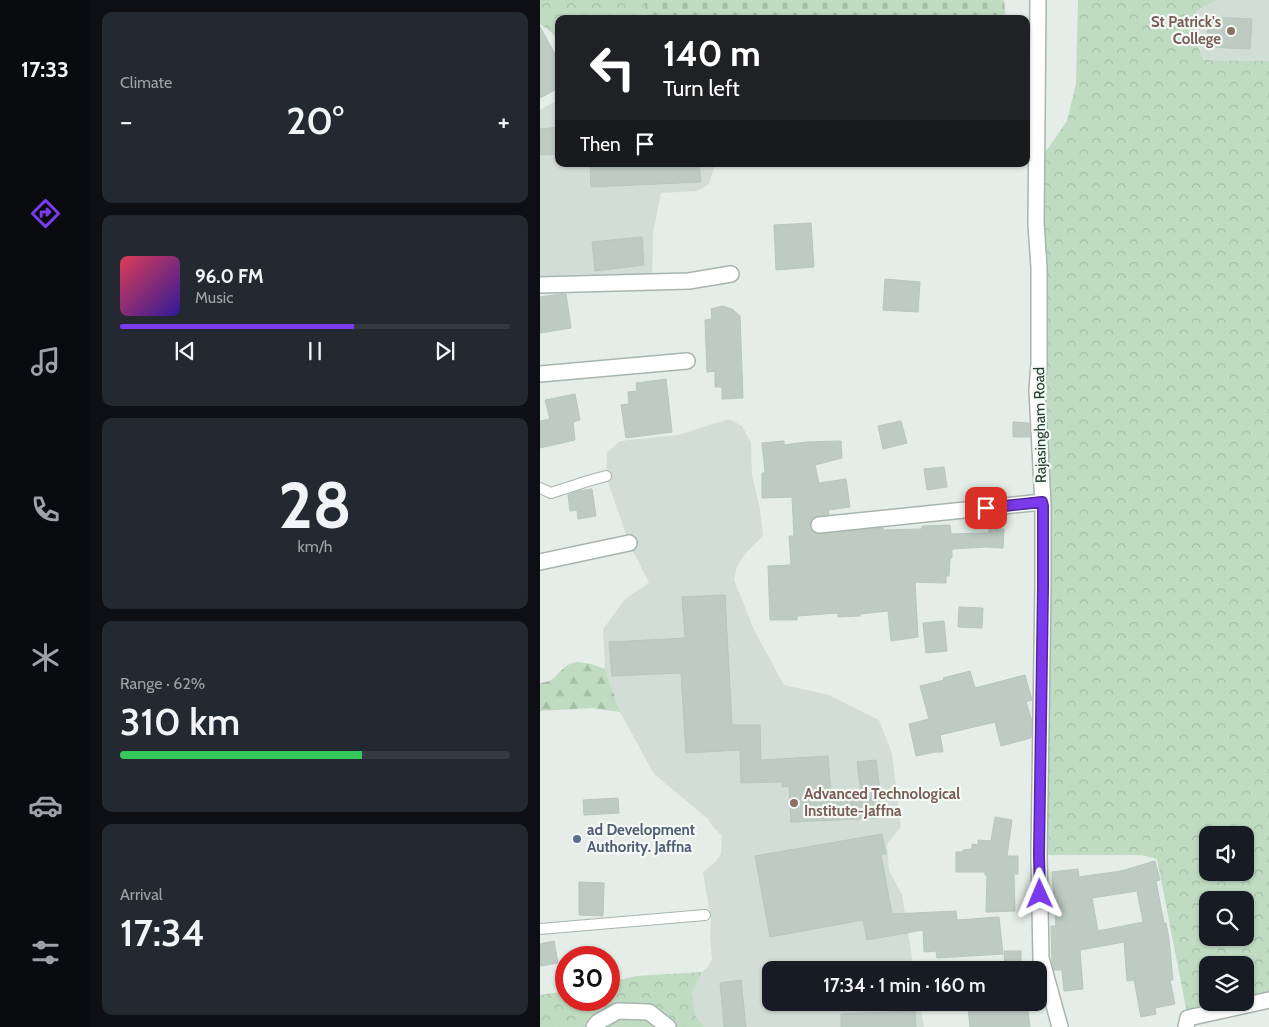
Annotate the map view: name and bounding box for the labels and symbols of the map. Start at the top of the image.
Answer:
place label: St Patrick's College [1151,13,1221,48]
marker: St Patrick's College [1225,25,1237,37]
street label: Rajasingham Road [1030,367,1050,483]
pin [965,487,1007,529]
place label: Advanced Technological Institute-Jaffna [804,785,960,820]
marker: Advanced Technological Institute-Jaffna [788,797,800,809]
place label: ad Development Authority. Jaffna [587,821,695,856]
marker: ad Development Authority. Jaffna [571,833,583,845]
position arrow [1013,867,1065,919]
speed limit sign: 30 [555,946,620,1011]

